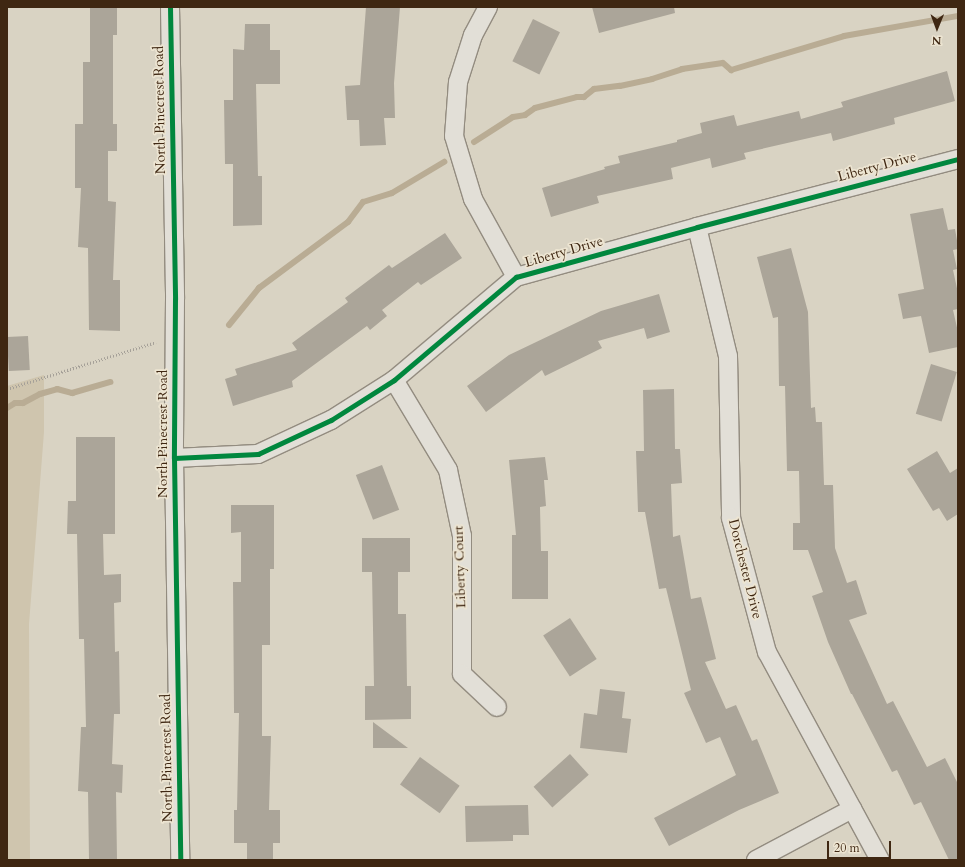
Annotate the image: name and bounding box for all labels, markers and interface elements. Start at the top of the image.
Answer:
north arrow [917,8,957,48]
text: N [932,33,942,48]
street label: North Pinecrest Road [150,46,170,174]
street label: Liberty Drive [836,148,918,186]
street label: Liberty Drive [523,233,605,271]
street label: North Pinecrest Road [155,370,171,498]
street label: Dorchester Drive [724,517,766,621]
street label: Liberty Court [450,526,470,608]
street label: North Pinecrest Road [157,694,177,822]
scale bar [829,833,893,859]
text: 20 m [834,840,860,856]

